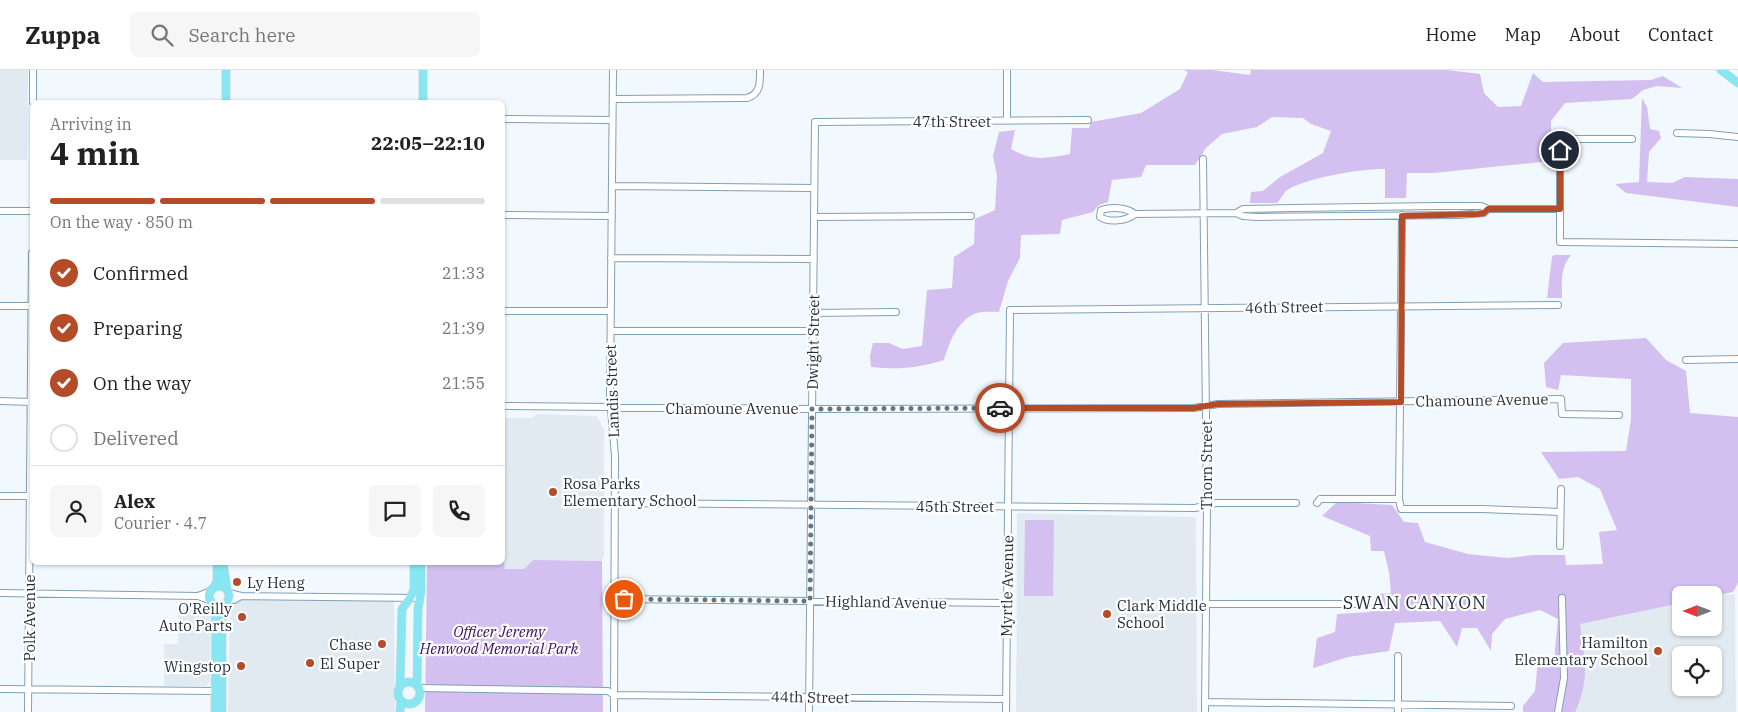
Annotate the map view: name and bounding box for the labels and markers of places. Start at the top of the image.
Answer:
pin [1539,129,1581,171]
place label: Rosa Parks Elementary School [563,474,697,510]
marker: Rosa Parks Elementary School [547,486,559,498]
place label: Ly Heng [247,573,305,592]
marker: Ly Heng [231,576,243,588]
pin [603,578,645,620]
place label: Clark Middle School [1117,596,1207,632]
place label: O'Reilly Auto Parts [159,599,232,635]
marker: Clark Middle School [1101,608,1113,620]
marker: O'Reilly Auto Parts [236,611,248,623]
place label: Hamilton Elementary School [1514,633,1648,669]
place label: Chase [329,635,372,654]
marker: Chase [376,638,388,650]
marker: Hamilton Elementary School [1652,645,1664,657]
place label: El Super [320,654,380,673]
place label: Wingstop [164,657,231,676]
marker: El Super [304,657,316,669]
marker: Wingstop [235,660,247,672]

